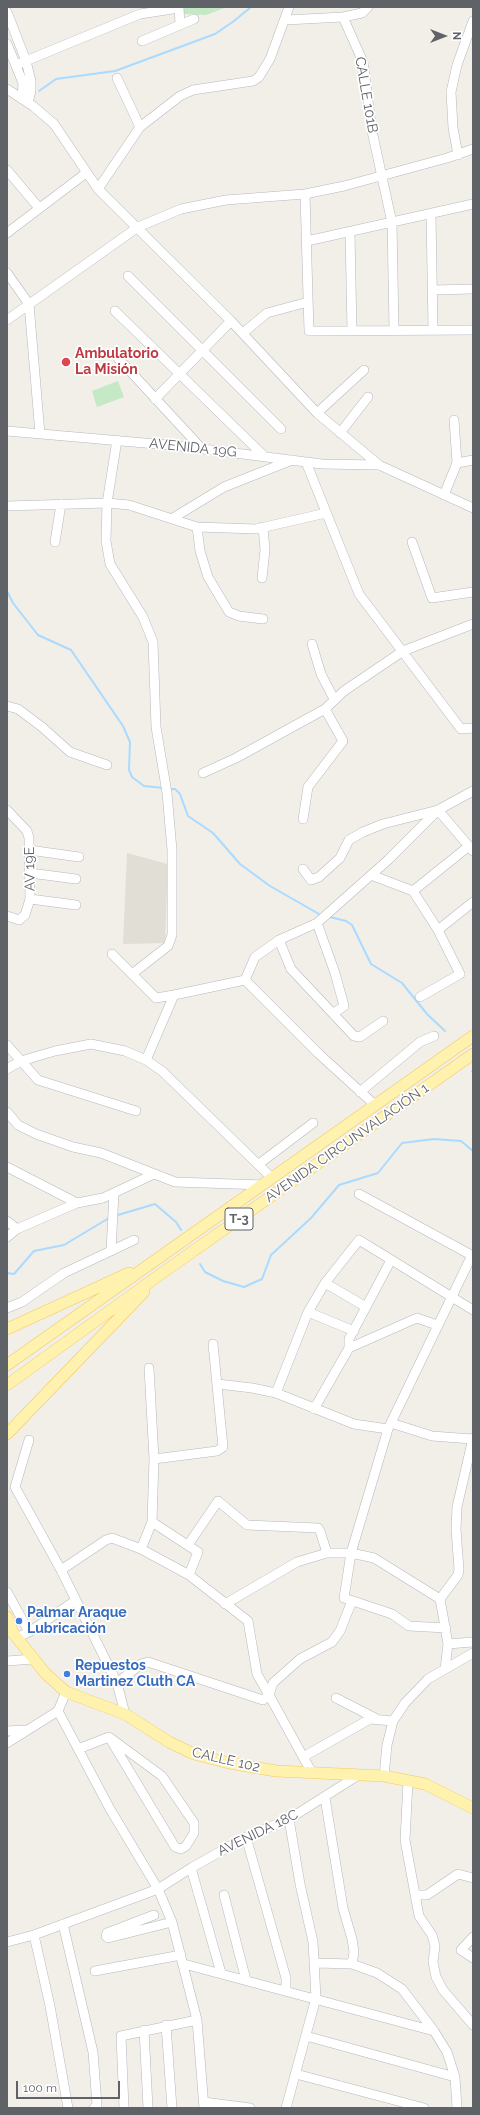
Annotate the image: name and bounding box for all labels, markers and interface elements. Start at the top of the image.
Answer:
north arrow [424,16,464,56]
text: N [450,32,463,40]
street label: CALLE 101B [351,56,381,134]
place label: Ambulatorio La Misión [75,346,159,378]
marker: Ambulatorio La Misión [60,356,72,368]
street label: AVENIDA 19G [148,435,238,461]
street label: AV 19E [21,847,39,891]
street label: AVENIDA CIRCUNVALACIÓN 1 [262,1080,432,1206]
road number: T-3 [225,1208,253,1230]
place label: Palmar Araque Lubricación [27,1605,127,1638]
marker: Palmar Araque Lubricación [14,1616,24,1626]
place label: Repuestos Martinez Cluth CA [75,1658,195,1690]
marker: Repuestos Martinez Cluth CA [62,1669,72,1679]
street label: CALLE 102 [190,1744,262,1776]
street label: AVENIDA 18C [215,1806,301,1860]
scale bar [18,2073,122,2099]
text: 100 m [23,2081,57,2095]

